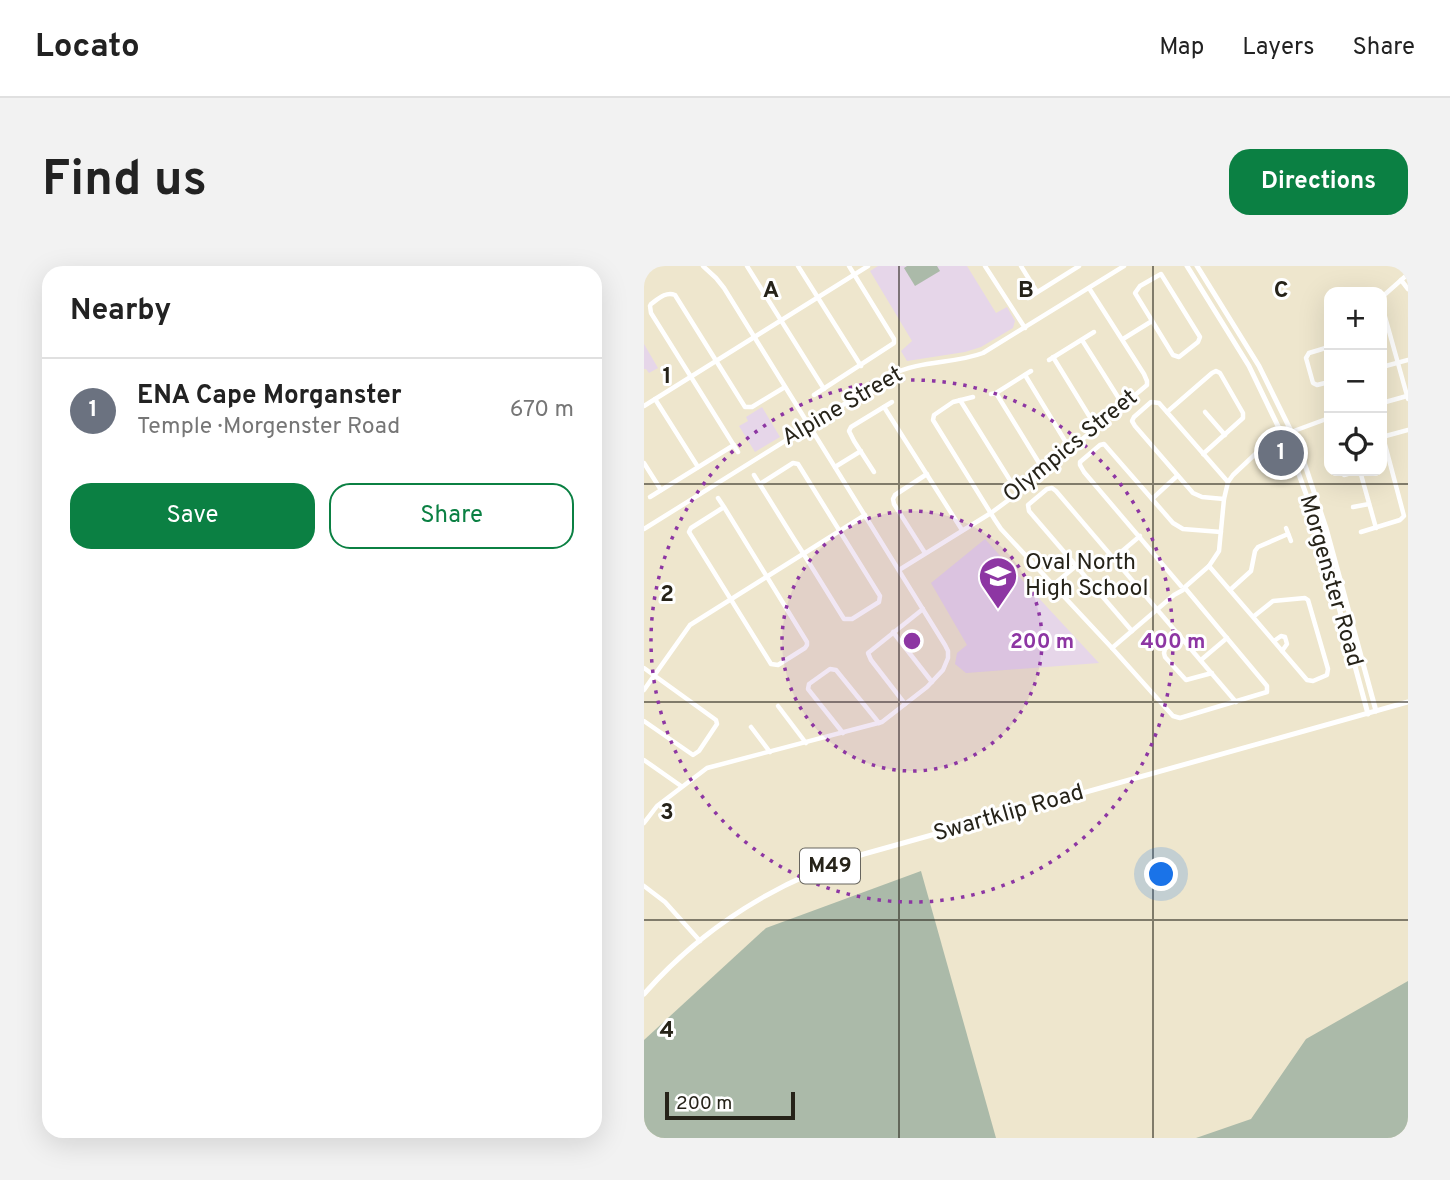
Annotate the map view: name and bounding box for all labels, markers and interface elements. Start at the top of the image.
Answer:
text: Locato [35,27,140,69]
text: Map [1159,33,1204,63]
text: Layers [1242,33,1314,63]
text: Share [1352,33,1415,63]
button: Directions [1229,149,1408,215]
text: Find us [42,151,207,213]
text: A [763,277,779,306]
text: B [1018,277,1034,306]
text: C [1274,277,1288,306]
map controls [1324,287,1387,476]
button: + [1324,287,1387,350]
text: Nearby [70,293,171,330]
button: − [1324,350,1387,413]
street label: Alpine Street [777,361,909,453]
text: 1 [662,363,672,392]
text: ENA Cape Morganster [137,380,402,413]
street label: Olympics Street [998,384,1144,510]
text: 1 [88,396,98,425]
text: 670 m [510,396,574,425]
text: Temple · Morgenster Road [137,413,400,442]
button: locate [1324,413,1387,476]
pin: 1 [1258,427,1304,479]
button: Save [70,483,315,549]
button: Share [329,483,574,549]
street label: Morgenster Road [1292,492,1368,670]
place label: Oval North High School [1025,549,1148,604]
school or university icon: Oval North High School [977,555,1019,610]
text: 2 [660,581,674,610]
centre of rings [900,629,924,653]
text: 200 m [1010,629,1074,656]
text: 400 m [1141,629,1205,656]
street label: Swartklip Road [931,779,1087,849]
text: 3 [660,799,674,828]
road number: M49 [800,848,860,884]
your location [1144,857,1178,891]
text: 4 [660,1017,674,1046]
scale bar [665,1089,794,1121]
text: 200 m [676,1092,732,1116]

